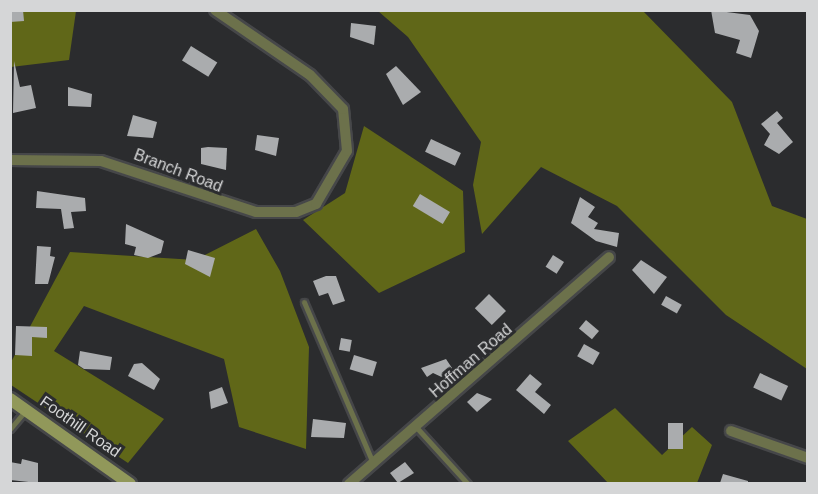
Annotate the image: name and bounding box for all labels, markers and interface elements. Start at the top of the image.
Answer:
street label: Branch Road [131,145,225,197]
street label: Hoffman Road [426,320,516,402]
street label: Foothill Road [36,392,124,462]

